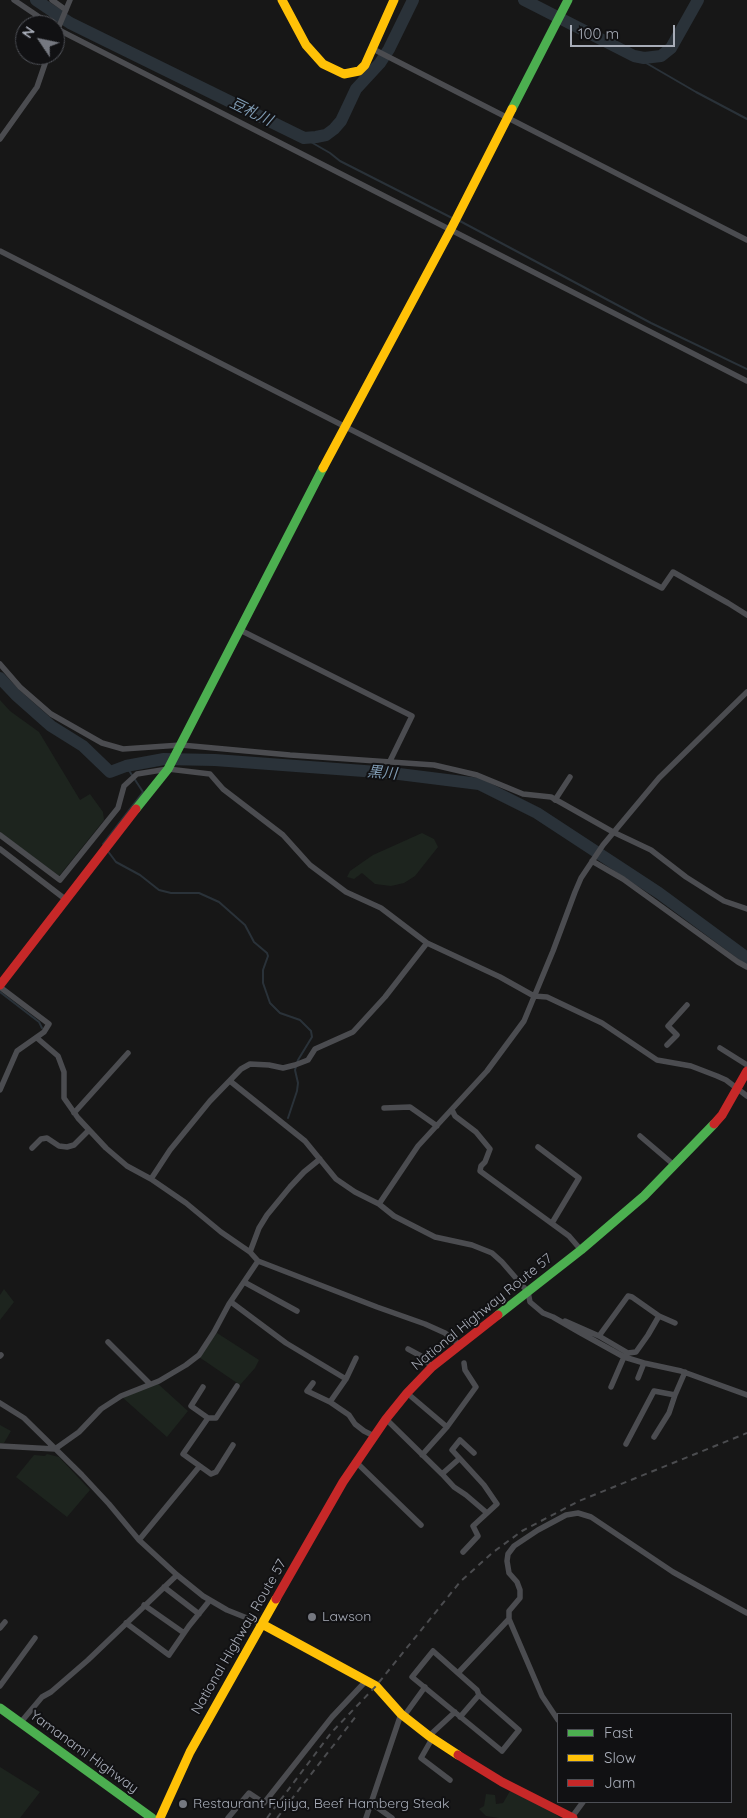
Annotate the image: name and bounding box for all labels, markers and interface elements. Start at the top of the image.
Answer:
north arrow [15,15,65,65]
scale bar [572,15,677,47]
text: N [18,23,39,41]
text: 100 m [578,24,619,43]
water label: 豆札川 [227,94,275,130]
water label: 黒川 [366,763,398,783]
street label: National Highway Route 57 [408,1250,556,1374]
street label: National Highway Route 57 [188,1557,290,1717]
place label: Lawson [322,1609,371,1625]
marker: Lawson [306,1611,318,1623]
street label: Yamanami Highway [26,1707,142,1797]
legend [557,1713,732,1803]
text: Fast [604,1723,633,1742]
text: Slow [604,1748,636,1767]
text: Jam [604,1773,635,1792]
place label: Restaurant Fujiya, Beef Hamberg Steak [193,1796,449,1812]
marker: Restaurant Fujiya, Beef Hamberg Steak [177,1798,189,1810]

